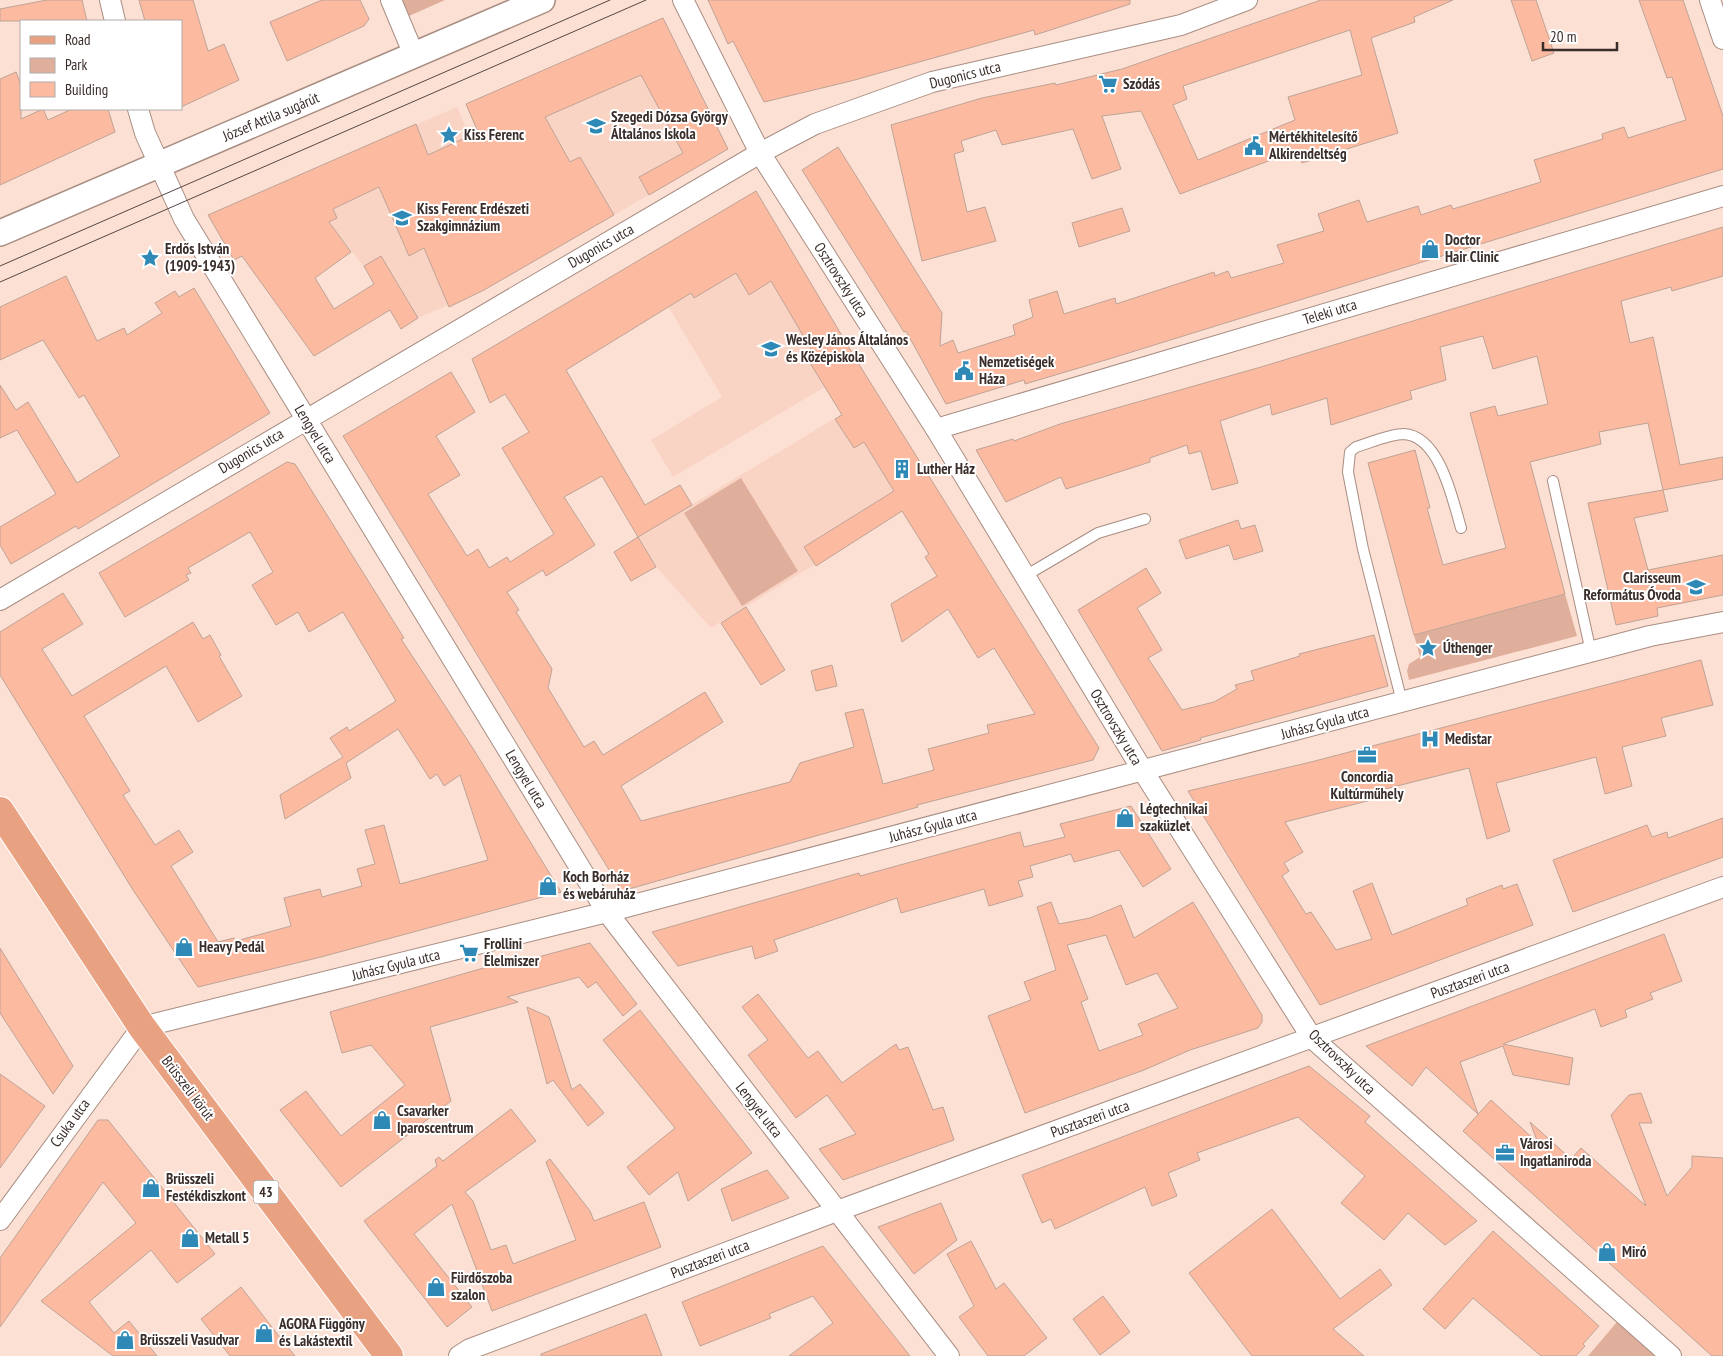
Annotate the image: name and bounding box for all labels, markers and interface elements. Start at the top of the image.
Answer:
legend [20,20,182,110]
scale bar [1543,20,1617,52]
text: 20 m [1550,27,1576,46]
text: Road [65,30,91,49]
text: Park [65,55,87,74]
street label: Dugonics utca [927,57,1002,93]
supermarket icon: Szódás [1097,73,1119,95]
place label: Szódás [1123,74,1160,93]
text: Building [65,80,108,99]
street label: József Attila sugárút [219,88,322,146]
place label: Szegedi Dózsa György Általános Iskola [610,107,729,143]
school or university icon: Szegedi Dózsa György Általános Iskola [585,115,607,137]
place icon: Kiss Ferenc [438,124,460,146]
place label: Kiss Ferenc [464,125,525,144]
place label: Mértékhitelesítő Alkirendeltség [1268,127,1358,163]
public building icon: Mértékhitelesítő Alkirendeltség [1243,135,1265,157]
place label: Kiss Ferenc Erdészeti Szakgimnázium [417,199,529,235]
school or university icon: Kiss Ferenc Erdészeti Szakgimnázium [391,207,413,229]
street label: Dugonics utca [565,219,637,272]
place label: Doctor Hair Clinic [1445,230,1500,266]
shop icon: Doctor Hair Clinic [1419,238,1441,260]
place label: Erdős István (1909-1943) [165,239,235,275]
street label: Osztrovszky utca [810,239,873,321]
place icon: Erdős István (1909-1943) [139,247,161,269]
street label: Teleki utca [1301,294,1359,329]
place label: Wesley János Általános és Középiskola [785,330,908,366]
school or university icon: Wesley János Általános és Középiskola [760,338,782,360]
place label: Nemzetiségek Háza [979,352,1055,388]
public building icon: Nemzetiségek Háza [953,360,975,382]
street label: Lengyel utca [290,401,340,467]
street label: Dugonics utca [215,424,287,477]
building icon: Luther Ház [891,458,913,480]
place label: Luther Ház [917,459,975,478]
place label: Clarisseum Református Óvoda [1584,568,1681,604]
school or university icon: Clarisseum Református Óvoda [1685,576,1707,598]
place icon: Úthenger [1417,637,1439,659]
place label: Úthenger [1443,638,1493,657]
street label: Osztrovszky utca [1086,685,1147,768]
street label: Juhász Gyula utca [1278,702,1371,744]
hospital icon: Medistar [1419,728,1441,750]
place label: Medistar [1445,729,1492,748]
office icon: Concordia Kultúrműhely [1356,744,1378,766]
street label: Lengyel utca [501,746,551,812]
place label: Concordia Kultúrműhely [1331,767,1404,803]
place label: Légtechnikai szaküzlet [1140,799,1208,835]
street label: Juhász Gyula utca [886,805,979,847]
shop icon: Légtechnikai szaküzlet [1114,807,1136,829]
place label: Koch Borház és webáruház [563,867,636,903]
shop icon: Koch Borház és webáruház [537,875,559,897]
place label: Frollini Élelmiszer [484,934,540,970]
shop icon: Heavy Pedál [173,936,195,958]
place label: Heavy Pedál [199,937,265,956]
supermarket icon: Frollini Élelmiszer [458,942,480,964]
street label: Juhász Gyula utca [349,944,442,985]
street label: Pusztaszeri utca [1428,957,1512,1003]
street label: Osztrovszky utca [1305,1025,1380,1098]
street label: Brüsszeli körút [158,1052,219,1124]
street label: Lengyel utca [732,1078,787,1141]
street label: Csuka utca [46,1095,93,1151]
street label: Pusztaszeri utca [1048,1096,1132,1142]
place label: Csavarker Iparoscentrum [397,1101,473,1137]
shop icon: Csavarker Iparoscentrum [371,1109,393,1131]
place label: Városi Ingatlaniroda [1519,1134,1591,1170]
office icon: Városi Ingatlaniroda [1494,1142,1516,1164]
place label: Brüsszeli Festékdiszkont [166,1169,246,1205]
shop icon: Brüsszeli Festékdiszkont [140,1177,162,1199]
road number: 43 [254,1180,278,1204]
shop icon: Metall 5 [179,1227,201,1249]
place label: Metall 5 [205,1228,249,1247]
street label: Pusztaszeri utca [668,1235,752,1282]
shop icon: Miró [1596,1241,1618,1263]
place label: Miró [1622,1242,1647,1261]
place label: Fürdőszoba szalon [451,1268,512,1304]
shop icon: Fürdőszoba szalon [425,1276,447,1298]
place label: AGORA Függöny és Lakástextil [278,1314,366,1350]
shop icon: AGORA Függöny és Lakástextil [253,1322,275,1344]
shop icon: Brüsszeli Vasudvar [114,1329,136,1351]
place label: Brüsszeli Vasudvar [140,1330,240,1349]

